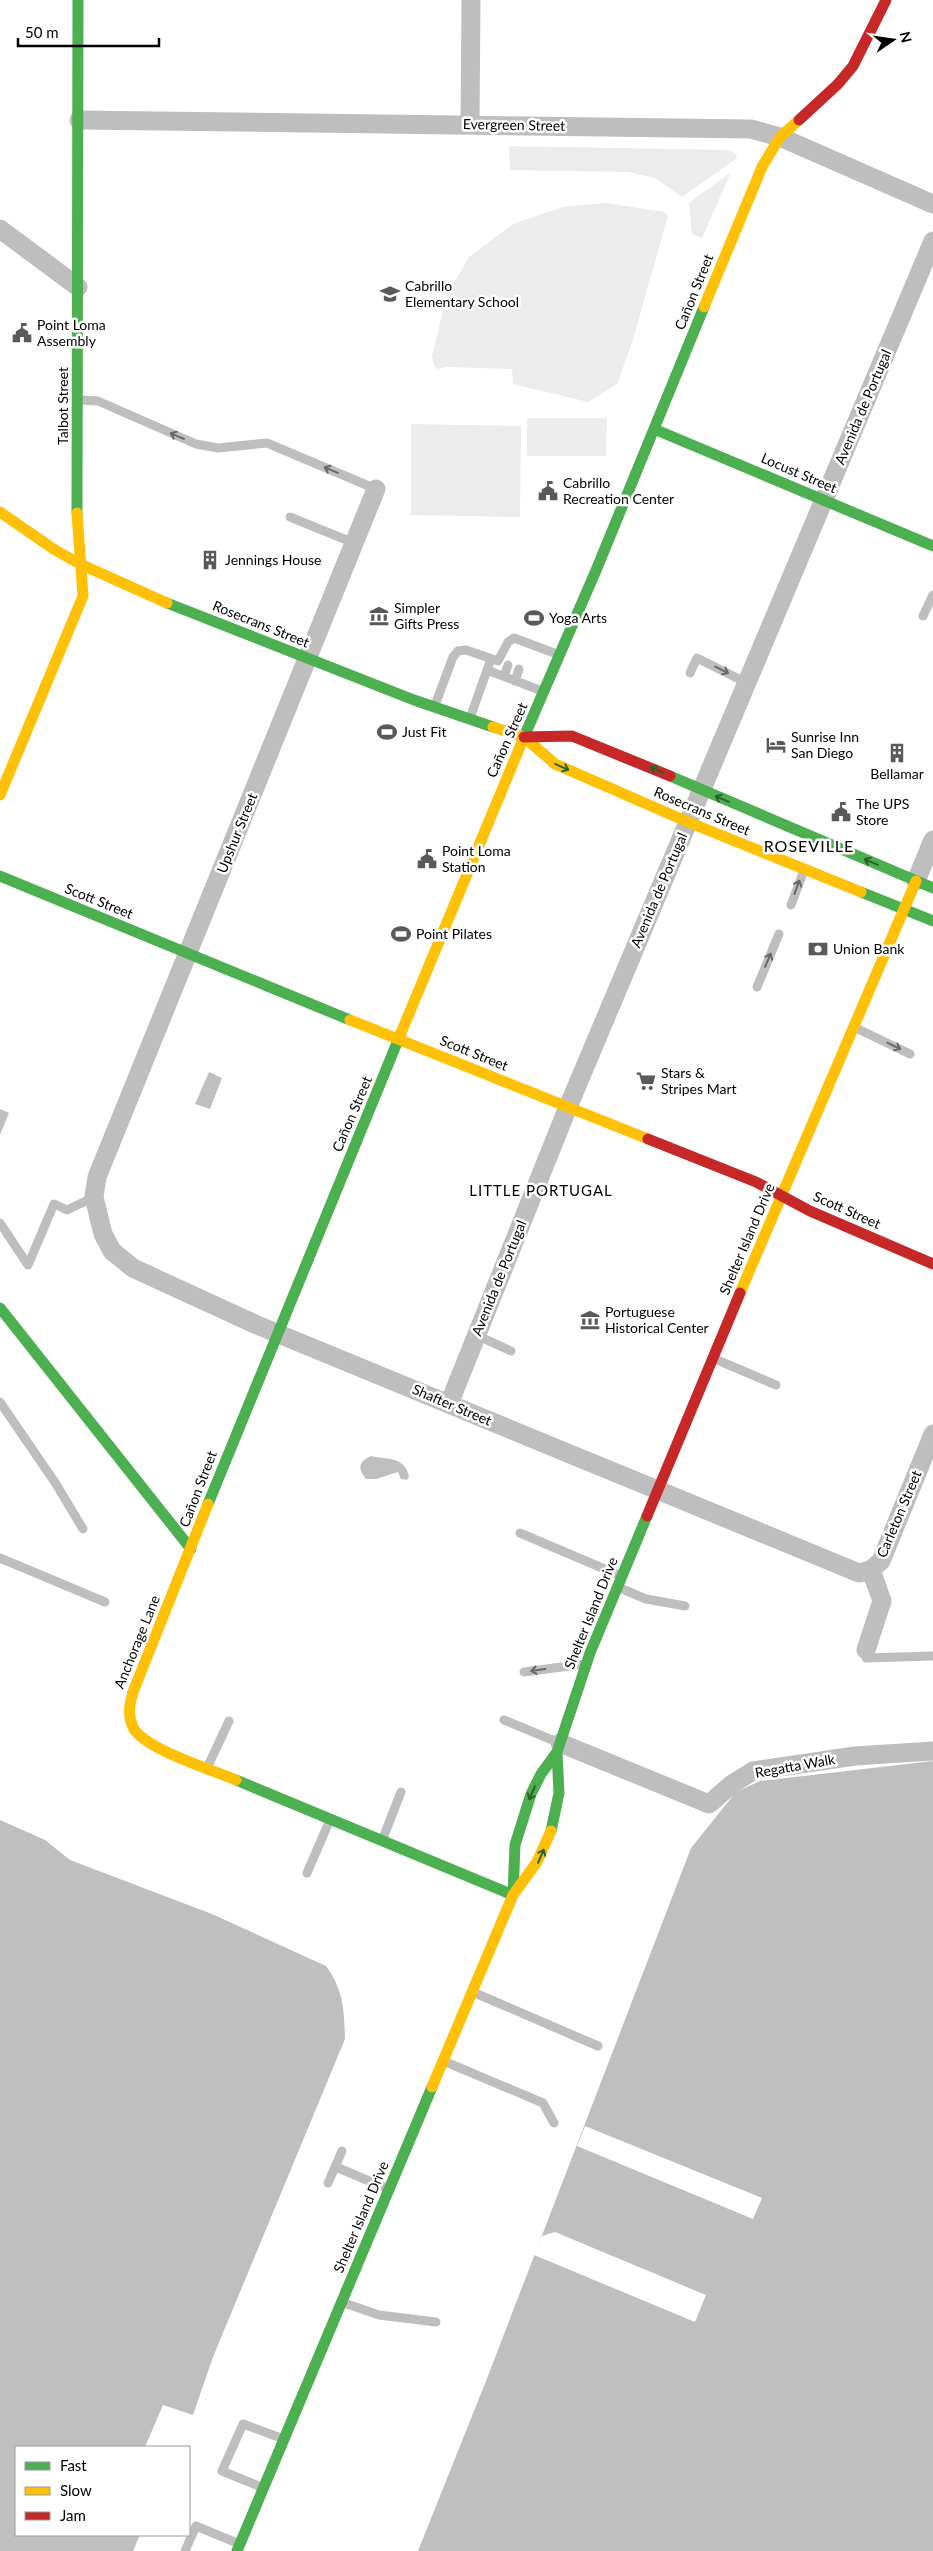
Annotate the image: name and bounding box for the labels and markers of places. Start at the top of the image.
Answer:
place label: Cabrillo Elementary School [405,277,519,310]
school or university icon: Cabrillo Elementary School [379,283,401,305]
place label: Point Loma Assembly [37,316,106,349]
public building icon: Point Loma Assembly [11,322,33,344]
place label: Cabrillo Recreation Center [563,474,674,507]
public building icon: Cabrillo Recreation Center [537,480,559,502]
building icon: Jennings House [199,549,221,571]
place label: Jennings House [225,551,321,568]
place label: Simpler Gifts Press [394,599,459,632]
museum icon: Simpler Gifts Press [368,605,390,627]
sports icon: Yoga Arts [523,607,545,629]
place label: Yoga Arts [549,609,607,626]
sports icon: Just Fit [376,721,398,743]
place label: Just Fit [402,723,446,740]
place label: Sunrise Inn San Diego [791,728,859,761]
hotel icon: Sunrise Inn San Diego [765,734,787,756]
building icon: Bellamar [886,742,908,764]
place label: Bellamar [870,765,924,782]
place label: The UPS Store [856,795,909,828]
public building icon: The UPS Store [830,801,852,823]
place label: Point Loma Station [442,842,511,875]
public building icon: Point Loma Station [416,848,438,870]
sports icon: Point Pilates [390,923,412,945]
place label: Point Pilates [416,925,492,942]
bank icon: Union Bank [807,938,829,960]
place label: Union Bank [833,940,905,957]
place label: Stars & Stripes Mart [661,1064,737,1097]
supermarket icon: Stars & Stripes Mart [635,1070,657,1092]
place label: Portuguese Historical Center [605,1303,709,1336]
museum icon: Portuguese Historical Center [579,1309,601,1331]

